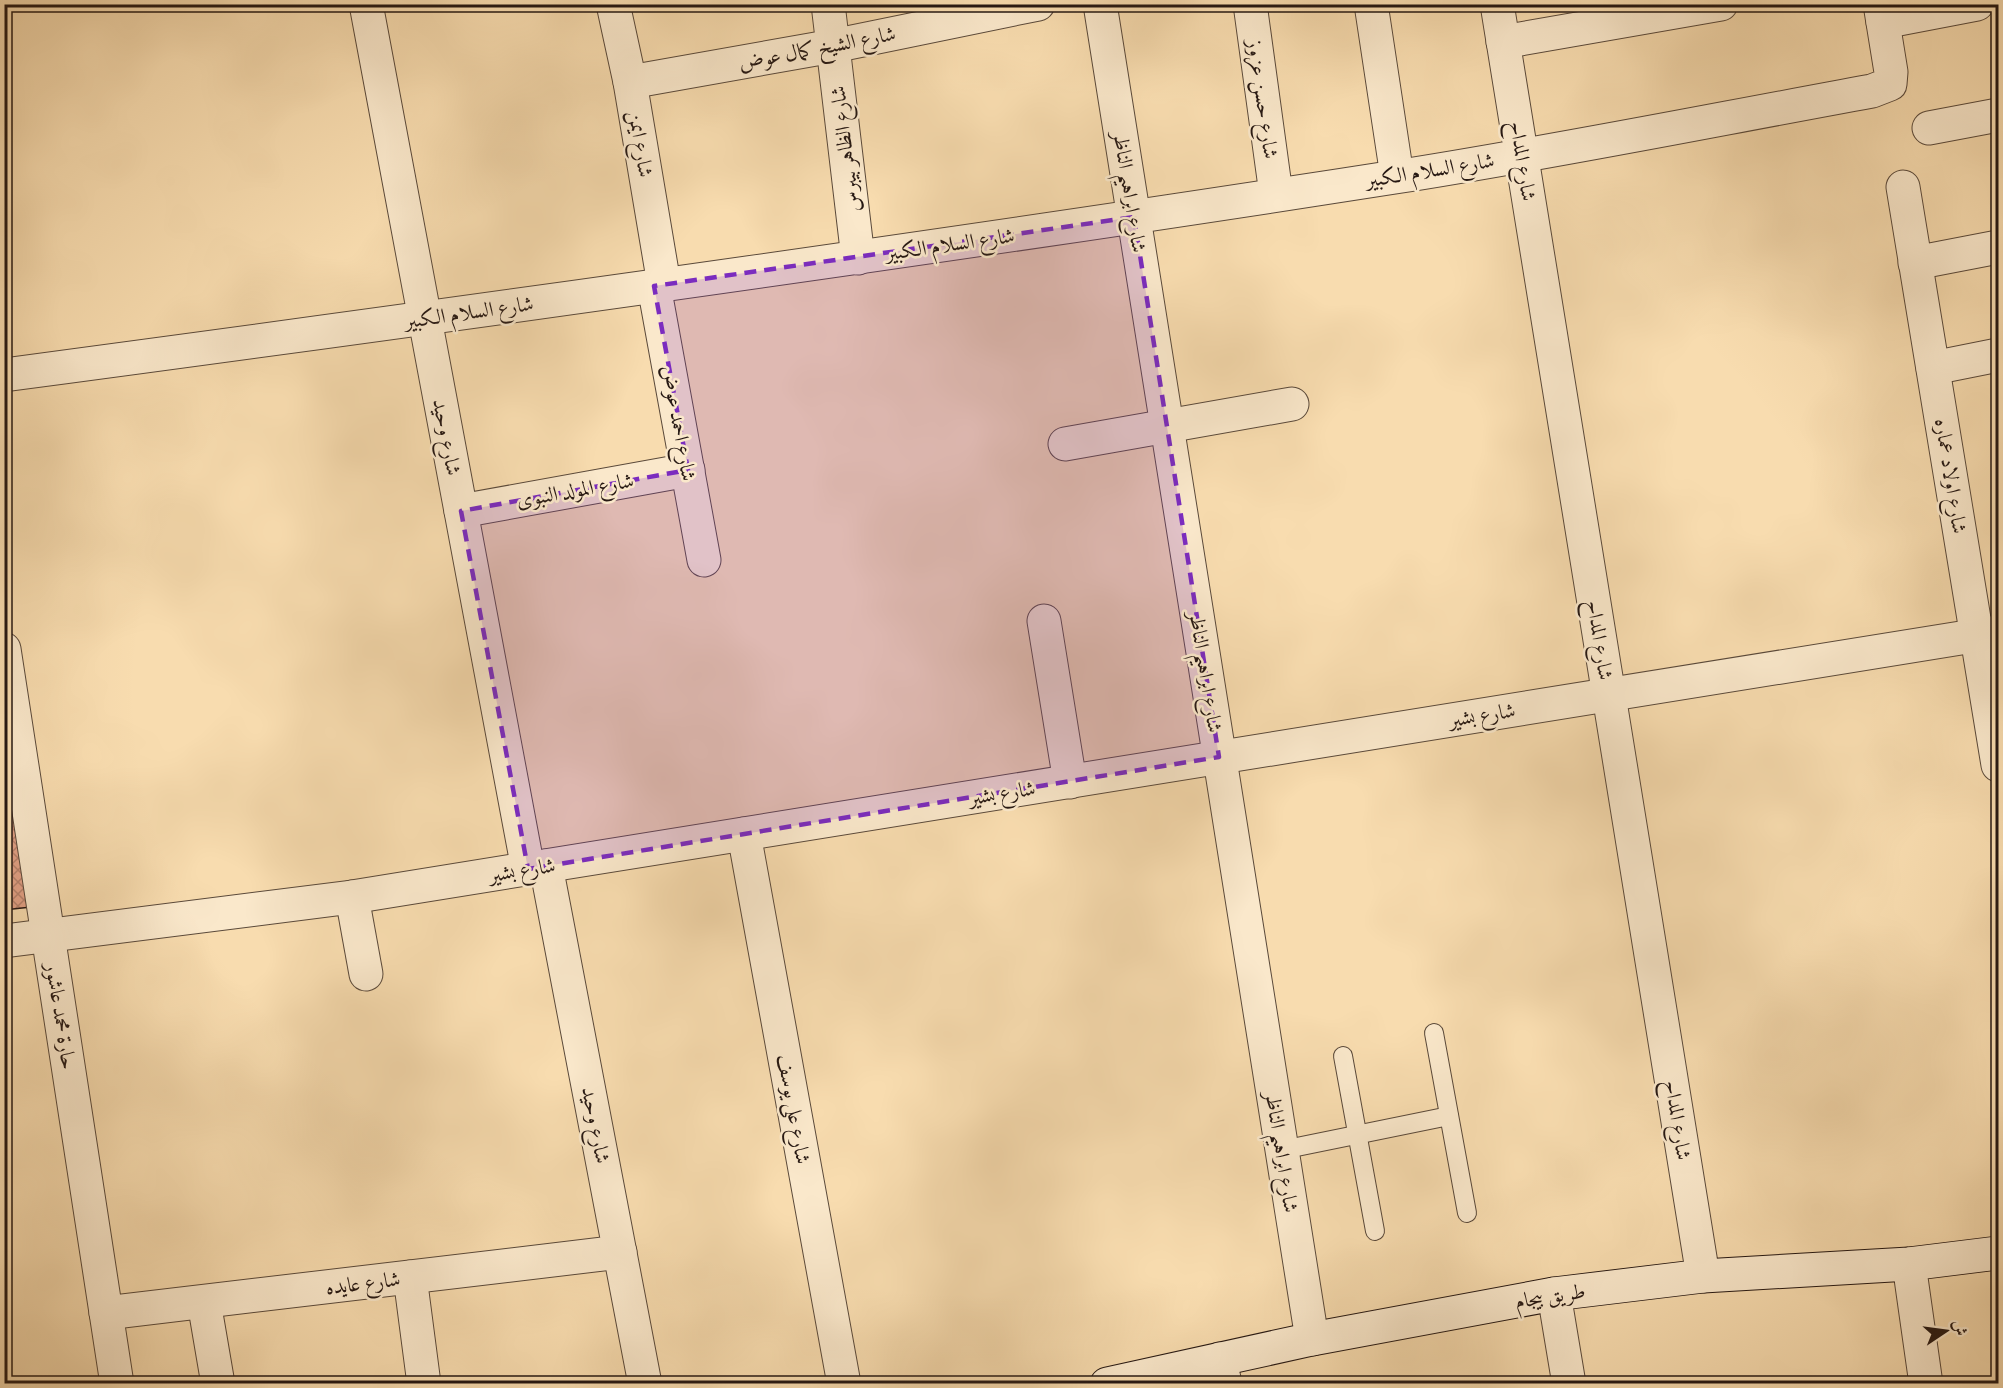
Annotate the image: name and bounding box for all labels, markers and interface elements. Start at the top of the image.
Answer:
street label: شارع الشيخ كمال عوض [736,19,899,82]
street label: شارع حسن عزوز [1237,36,1285,161]
street label: شارع الظاهر بيبرس [823,84,871,214]
street label: شارع ايمن [618,109,660,180]
street label: شارع المداح [1498,119,1543,204]
street label: شارع ابراهيم الناظر [1099,127,1153,256]
street label: شارع السلام الكبير [1362,146,1497,198]
street label: شارع السلام الكبير [882,221,1017,271]
street label: شارع السلام الكبير [401,289,536,339]
street label: شارع احمد عوض [651,363,703,484]
street label: شارع وحيد [422,396,468,479]
street label: شارع اولاد عماره [1924,416,1974,536]
street label: شارع المولد النبوى [514,466,637,518]
street label: شارع المداح [1575,598,1620,683]
street label: شارع ابراهيم الناظر [1175,607,1229,736]
street label: شارع بشير [1445,696,1518,738]
street label: شارع بشير [965,774,1038,816]
street label: شارع بشير [485,851,558,893]
street label: حارة محمد عاشور [38,959,83,1071]
street label: شارع على يوسف [767,1052,817,1167]
street label: شارع المداح [1653,1078,1698,1163]
street label: شارع وحيد [571,1084,617,1167]
street label: شارع ابراهيم الناظر [1251,1087,1305,1216]
street label: شارع عايده [324,1265,402,1305]
street label: طريق بيجام [1513,1277,1588,1319]
north arrow [1916,1301,1976,1361]
text: ش [1947,1318,1972,1338]

